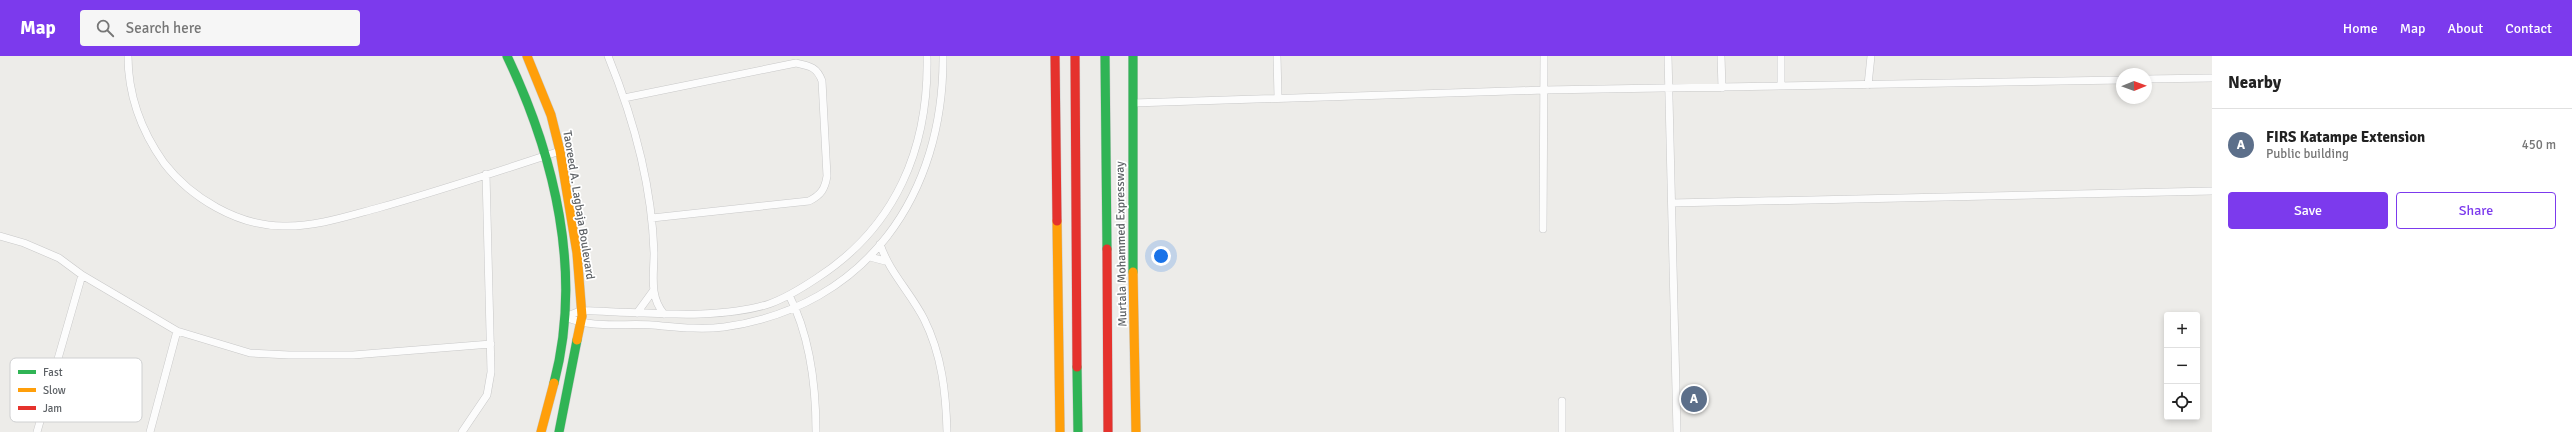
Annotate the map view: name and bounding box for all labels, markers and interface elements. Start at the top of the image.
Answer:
search box [80,10,360,46]
text: Map [20,16,56,40]
icon: search [94,17,116,39]
text: Search here [126,19,201,37]
text: Home [2343,20,2378,37]
text: Map [2400,20,2425,37]
text: About [2447,20,2483,37]
text: Contact [2505,20,2552,37]
north arrow [2116,68,2152,104]
text: Nearby [2228,72,2281,93]
text: FIRS Katampe Extension [2266,128,2425,146]
street label: Taoreed A. Lagbaja Boulevard [559,130,598,281]
text: A [2237,137,2245,153]
text: 450 m [2522,137,2556,153]
text: Public building [2266,146,2349,162]
street label: Murtala Mohammed Expressway [1113,161,1130,327]
button: Save [2228,192,2388,229]
button: Share [2396,192,2556,229]
your location [1151,246,1171,266]
map controls [2164,312,2200,420]
button: + [2164,312,2200,348]
button: − [2164,348,2200,384]
legend [10,358,142,422]
text: Fast [43,366,63,379]
text: Slow [43,384,66,397]
pin: A [1681,384,1707,414]
button: locate [2164,384,2200,420]
text: Jam [43,402,62,415]

